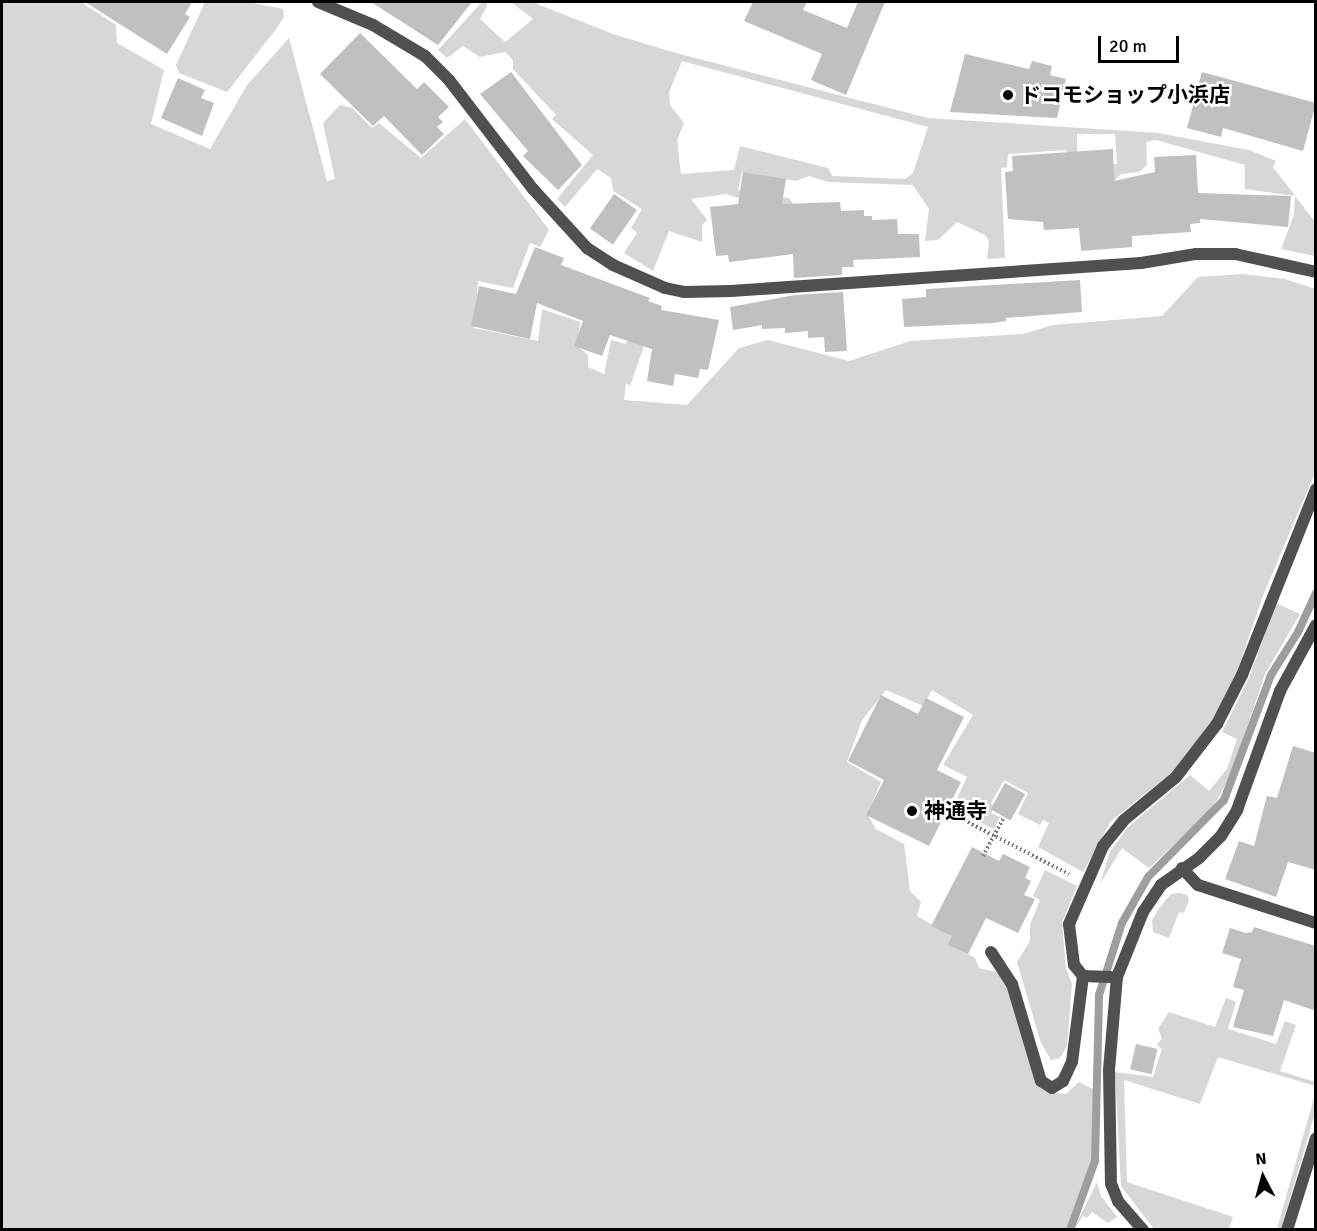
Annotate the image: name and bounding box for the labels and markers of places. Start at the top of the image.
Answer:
place label: ドコモショップ小浜店 [1020,82,1230,108]
marker: ドコモショップ小浜店 [1001,88,1015,102]
place label: 神通寺 [924,798,987,824]
marker: 神通寺 [905,804,919,818]

